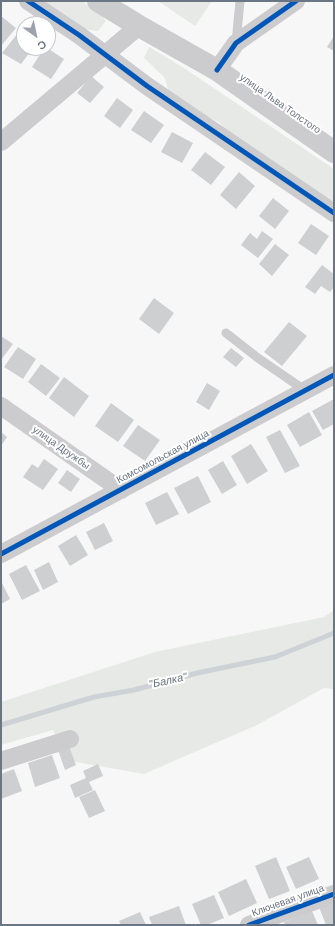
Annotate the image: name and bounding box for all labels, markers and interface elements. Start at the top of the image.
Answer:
north arrow [16,16,56,56]
text: С [35,38,49,52]
street label: улица Льва Толстого [237,72,323,136]
street label: улица Дружбы [30,424,92,472]
street label: Комсомольская улица [115,428,211,486]
water label: "Балка" [148,671,188,691]
street label: Ключевая улица [250,882,326,920]

